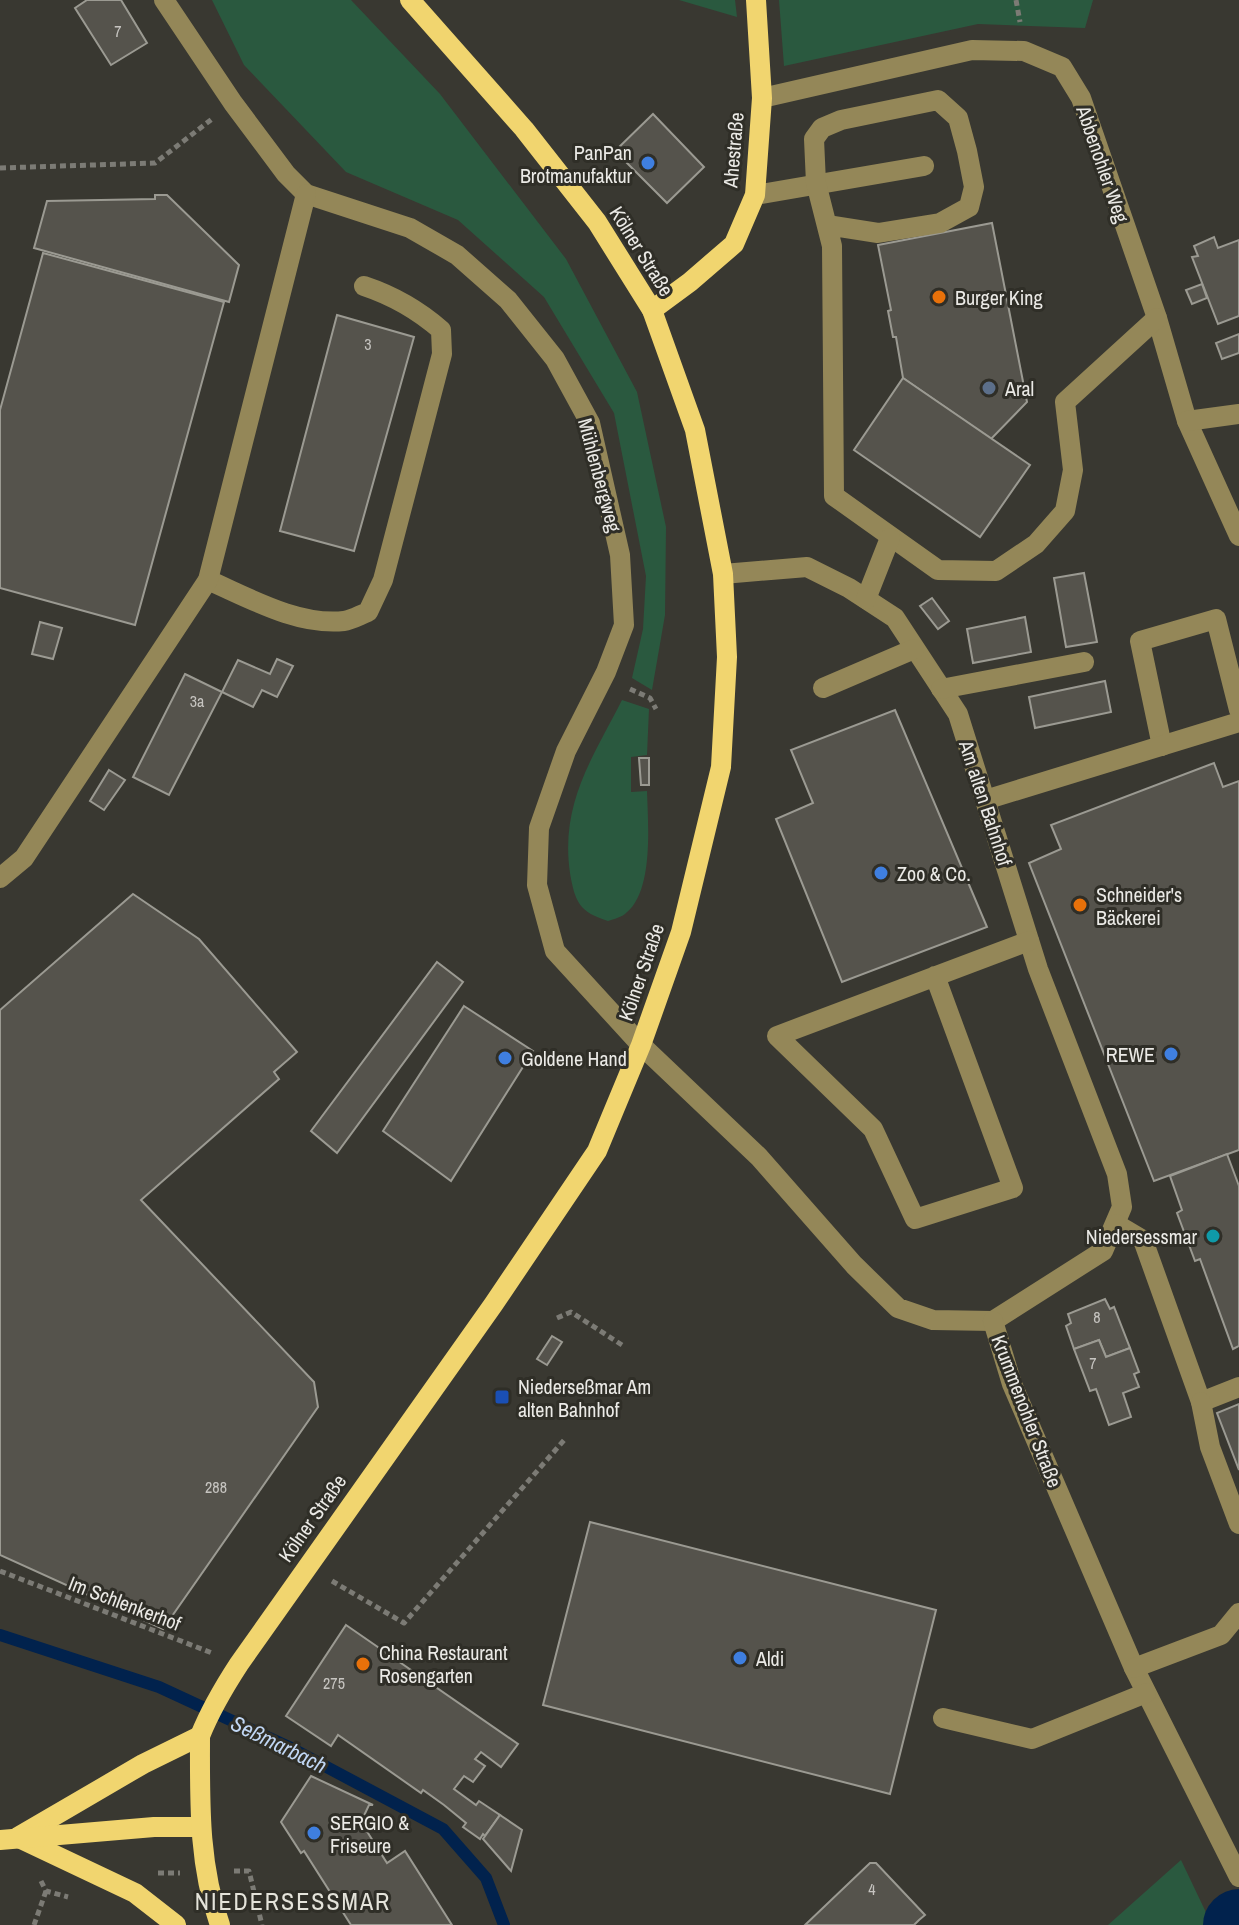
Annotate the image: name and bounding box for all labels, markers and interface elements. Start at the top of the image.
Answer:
house number: 7 [114,20,122,42]
street label: Abbenohler Weg [1070,101,1136,226]
street label: Ahestraße [716,111,750,190]
place label: PanPan Brotmanufaktur [520,139,633,189]
marker: PanPan Brotmanufaktur [639,154,657,172]
street label: Kölner Straße [604,201,680,301]
place label: Burger King [955,284,1043,311]
marker: Burger King [930,288,948,306]
house number: 3 [364,333,372,355]
place label: Aral [1004,375,1034,402]
marker: Aral [980,379,998,397]
street label: Mühlenbergweg [572,415,628,535]
house number: 3a [190,690,205,712]
street label: Am alten Bahnhof [953,736,1019,870]
place label: Zoo & Co. [897,860,971,887]
marker: Zoo & Co. [872,864,890,882]
place label: Schneider's Bäckerei [1096,881,1182,931]
marker: Schneider's Bäckerei [1071,896,1089,914]
street label: Kölner Straße [612,920,670,1024]
place label: REWE [1106,1041,1155,1068]
place label: Goldene Hand [521,1045,627,1072]
marker: REWE [1162,1045,1180,1063]
marker: Goldene Hand [496,1049,514,1067]
place label: Niedersessmar [1086,1223,1198,1250]
marker: Niedersessmar [1204,1227,1222,1245]
house number: 8 [1093,1306,1101,1328]
street label: Krummenohler Straße [985,1331,1069,1491]
house number: 7 [1089,1352,1097,1374]
place label: Niederseßmar Am alten Bahnhof [518,1373,651,1423]
marker: Niederseßmar Am alten Bahnhof [493,1388,511,1406]
street label: Kölner Straße [272,1469,352,1567]
house number: 288 [205,1476,227,1498]
street label: Im Schlenkerhof [65,1569,186,1637]
place label: China Restaurant Rosengarten [379,1639,508,1689]
place label: Aldi [755,1645,784,1672]
marker: Aldi [731,1649,749,1667]
marker: China Restaurant Rosengarten [354,1655,372,1673]
house number: 275 [323,1672,345,1694]
water label: Seßmarbach [226,1708,332,1780]
place label: SERGIO & Friseure [330,1809,409,1859]
marker: SERGIO & Friseure [305,1824,323,1842]
house number: 4 [868,1878,876,1900]
district label: NIEDERSESSMAR [195,1885,391,1917]

